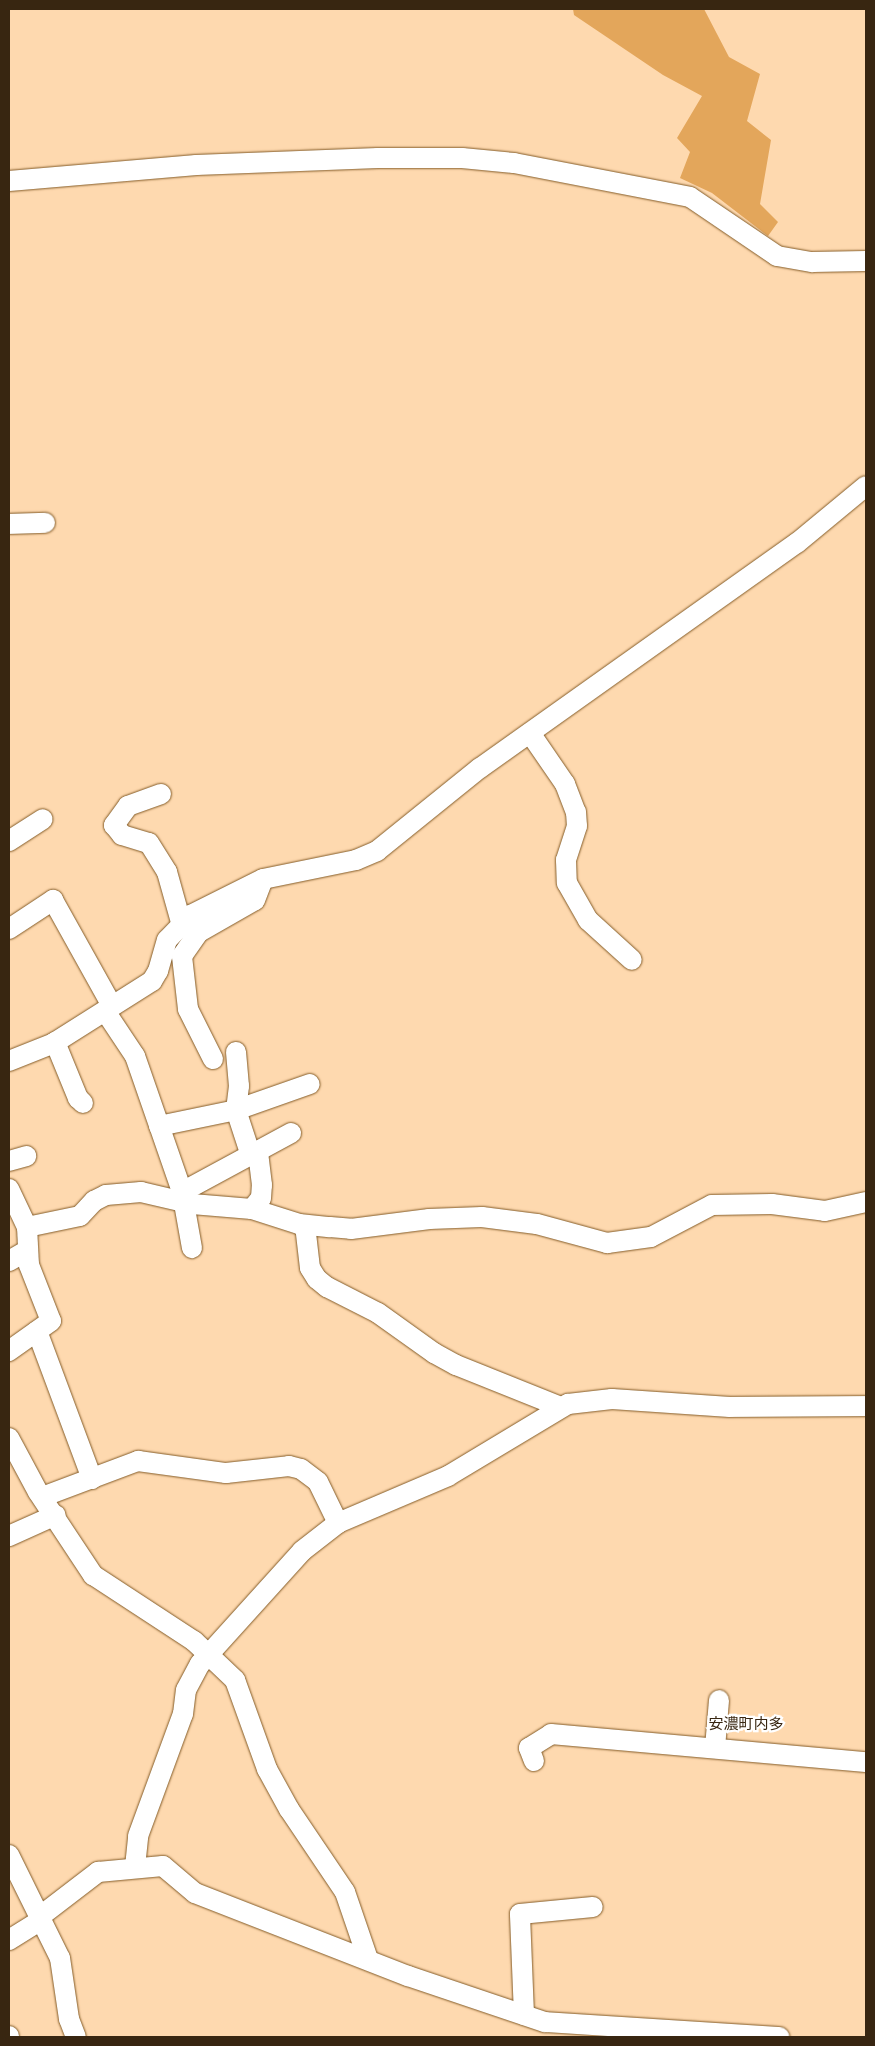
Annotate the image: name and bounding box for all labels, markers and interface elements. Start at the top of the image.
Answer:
district label: 安濃町内多 [709,1714,783,1732]

